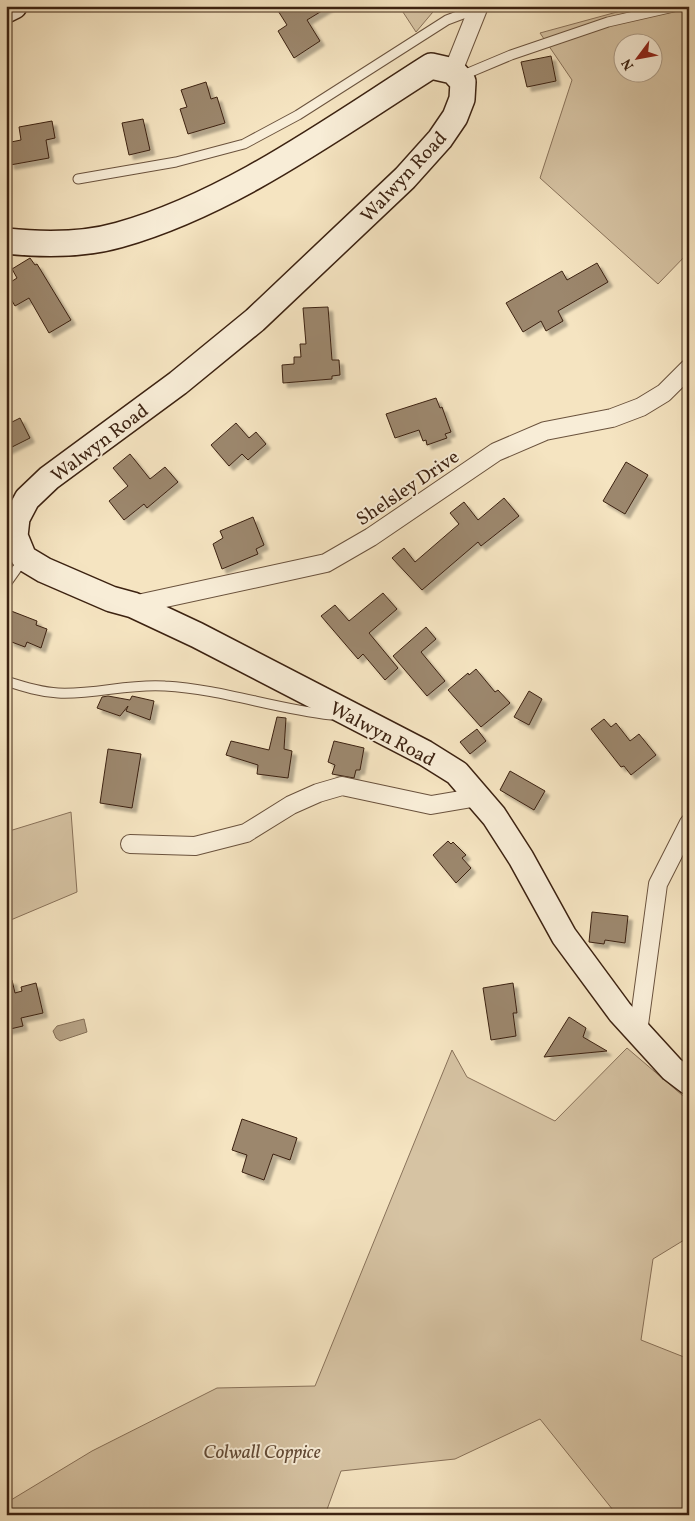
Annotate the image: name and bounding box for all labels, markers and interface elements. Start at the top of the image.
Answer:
north arrow [612,32,662,82]
text: N [617,55,639,73]
street label: Walwyn Road [355,126,453,229]
street label: Walwyn Road [46,398,154,489]
street label: Shelsley Drive [352,445,465,533]
street label: Walwyn Road [325,696,439,773]
park label: Colwall Coppice [203,1440,321,1466]

